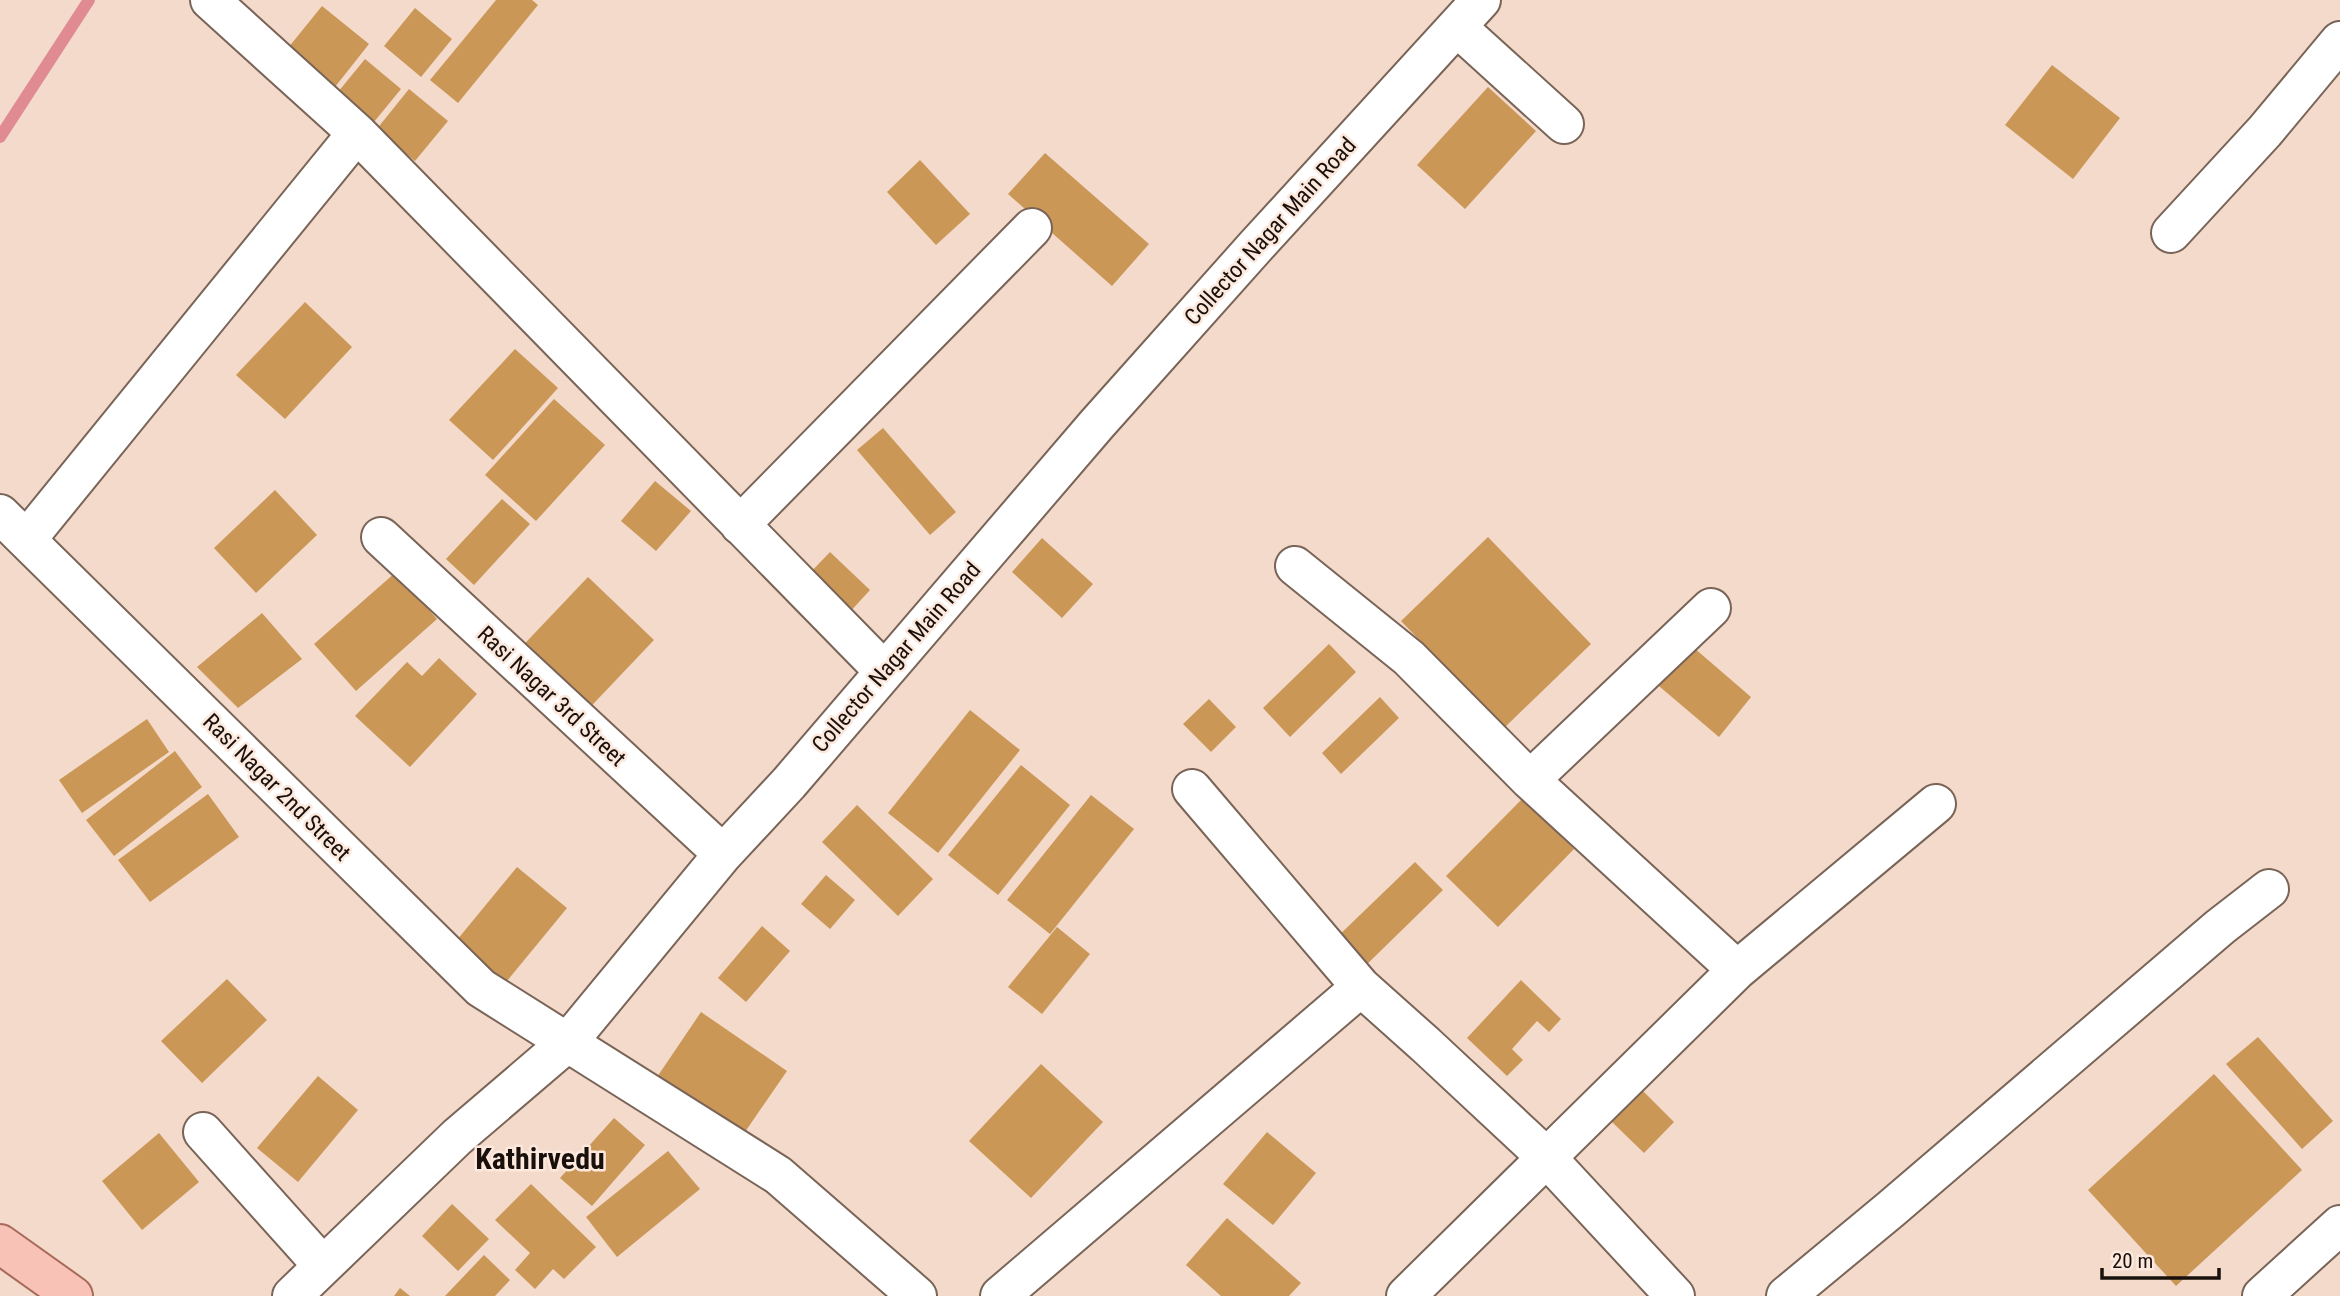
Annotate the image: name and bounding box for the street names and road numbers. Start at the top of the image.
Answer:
street label: Collector Nagar Main Road [1179,132,1362,331]
street label: Collector Nagar Main Road [806,557,986,758]
street label: Rasi Nagar 3rd Street [472,621,631,772]
street label: Rasi Nagar 2nd Street [197,708,356,867]

